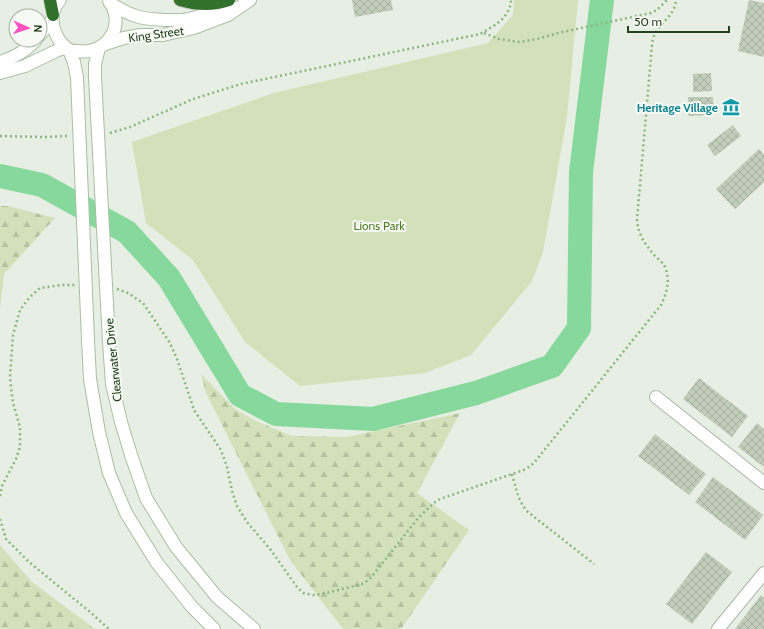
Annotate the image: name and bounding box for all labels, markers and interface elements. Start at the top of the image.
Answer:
north arrow [8,8,48,48]
scale bar [628,8,729,34]
text: 50 m [634,14,662,29]
street label: King Street [127,23,185,45]
text: N [31,24,45,33]
museum icon: Heritage Village [721,97,741,117]
place label: Heritage Village [637,100,718,115]
park label: Lions Park [353,218,405,233]
street label: Clearwater Drive [101,318,125,402]

